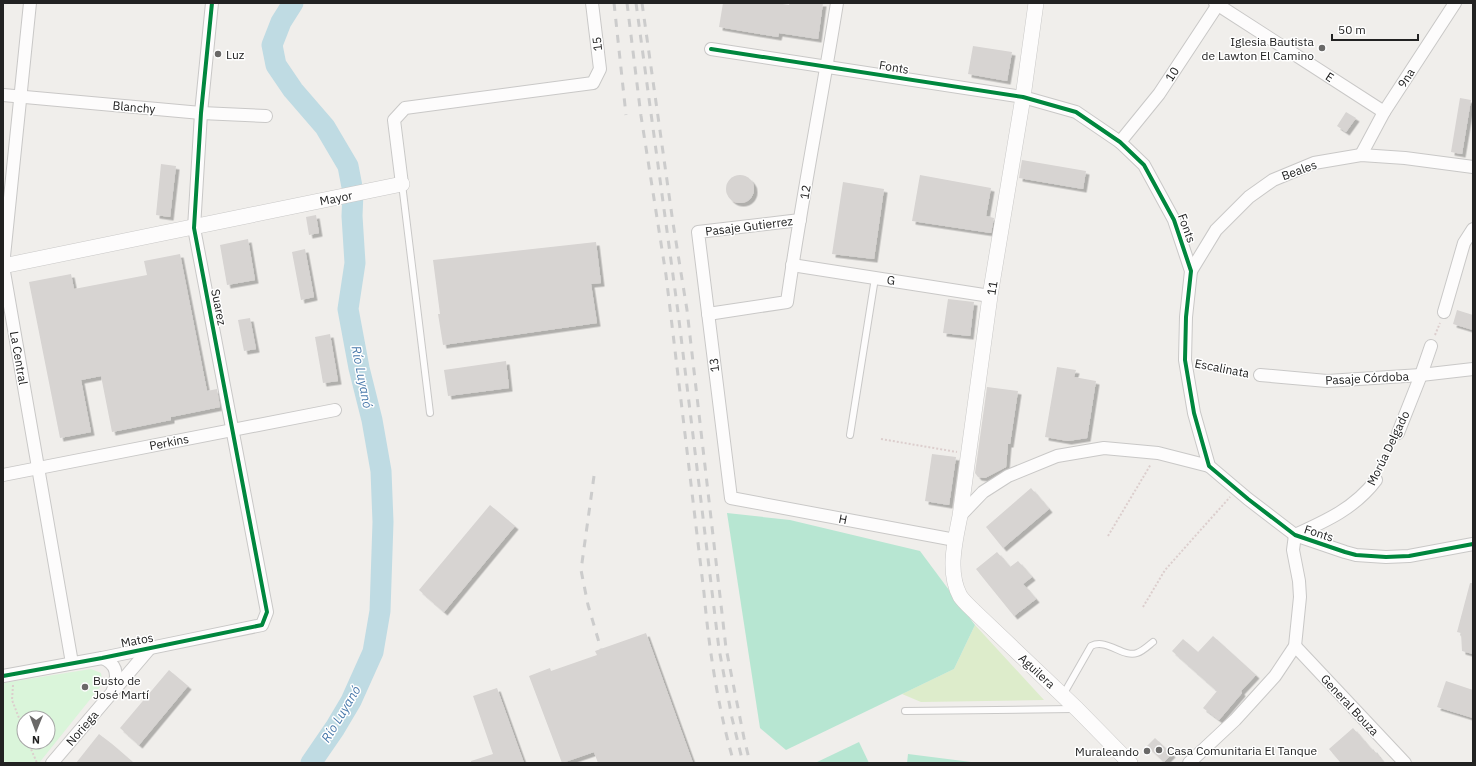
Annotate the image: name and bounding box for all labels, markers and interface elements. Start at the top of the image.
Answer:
scale bar [1332,16,1418,42]
text: 50 m [1338,22,1366,37]
place label: Iglesia Bautista de Lawton El Camino [1202,34,1315,63]
street label: 15 [589,36,605,52]
marker: Iglesia Bautista de Lawton El Camino [1317,43,1327,53]
place label: Luz [226,47,245,62]
marker: Luz [213,49,223,59]
street label: Fonts [878,57,910,77]
street label: 10 [1162,64,1182,84]
street label: 9na [1394,65,1418,91]
street label: E [1323,69,1337,85]
street label: Blanchy [112,98,156,116]
street label: Beales [1279,157,1319,183]
street label: 12 [796,184,814,200]
street label: Mayor [318,187,354,209]
street label: Fonts [1175,211,1199,245]
street label: Pasaje Gutierrez [704,213,794,239]
street label: G [886,272,896,288]
street label: 11 [983,280,1001,296]
street label: Suarez [208,288,230,327]
street label: La Central [7,330,31,386]
water label: Río Luyanó [348,344,376,410]
street label: Escalinata [1193,355,1251,381]
street label: 13 [706,357,722,373]
street label: Pasaje Córdoba [1325,368,1410,388]
street label: Morúa Delgado [1363,408,1413,488]
street label: Perkins [148,431,190,453]
street label: H [837,511,849,527]
street label: Fonts [1302,521,1336,545]
street label: Matos [119,629,155,651]
street label: Aguilera [1016,650,1059,692]
street label: General Bouza [1318,671,1383,739]
place label: Busto de José Martí [93,673,149,702]
marker: Busto de José Martí [80,682,90,692]
water label: Río Luyanó [317,682,365,746]
street label: Noriega [63,707,102,749]
north arrow [16,710,56,750]
text: N [32,733,40,747]
place label: Casa Comunitaria El Tanque [1167,743,1318,758]
place label: Muraleando [1075,744,1139,759]
marker: Casa Comunitaria El Tanque [1154,745,1164,755]
marker: Muraleando [1142,746,1152,756]

